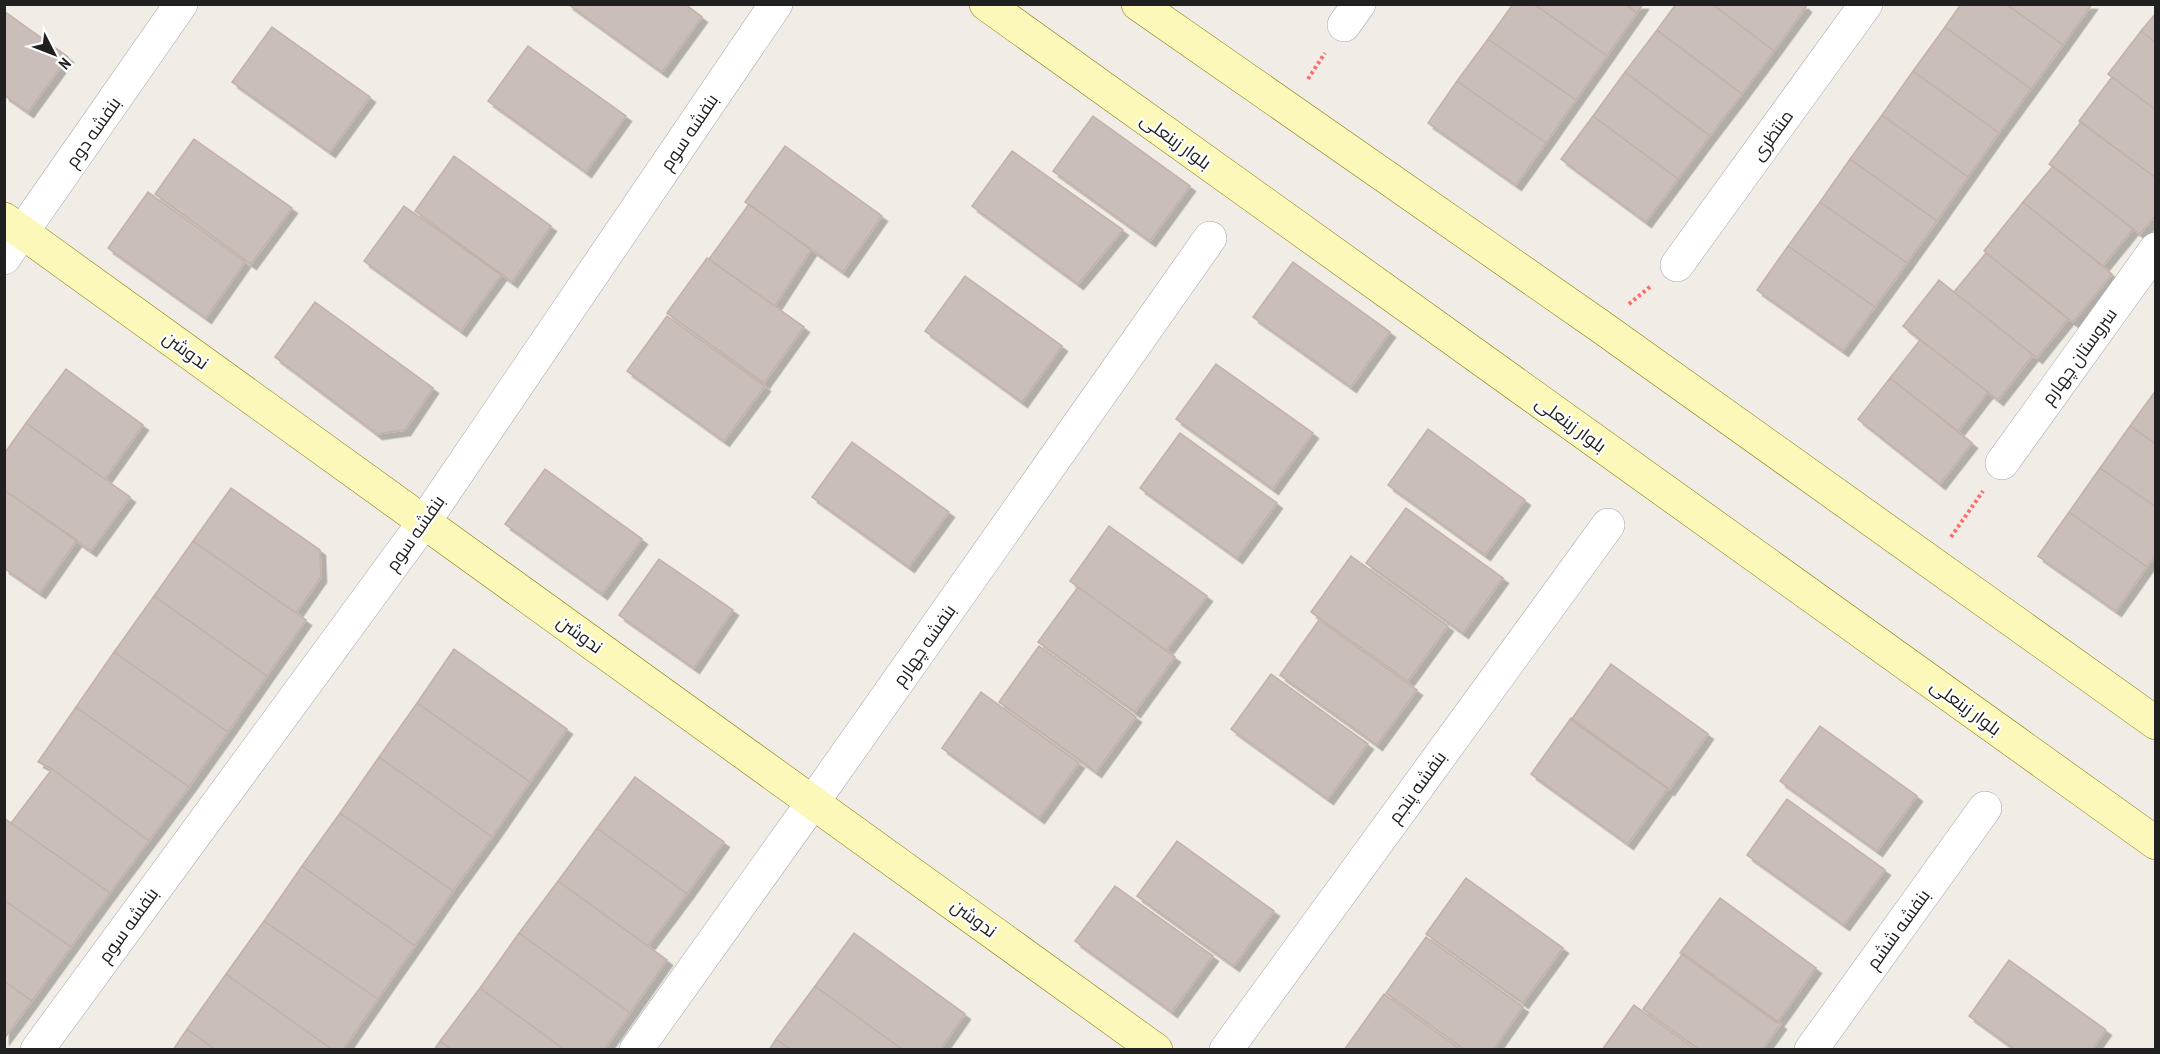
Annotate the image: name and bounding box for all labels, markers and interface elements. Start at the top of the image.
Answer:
north arrow [24,24,84,84]
text: N [55,54,75,74]
street label: بنفشه سوم [655,89,724,175]
street label: بنفشه دوم [60,92,126,172]
street label: منتظری [1746,105,1798,165]
street label: بلوار زینعلی [1136,108,1216,174]
street label: سروستان چهارم [2036,303,2123,410]
street label: ندوشن [158,326,214,374]
street label: بلوار زینعلی [1531,391,1611,457]
street label: بنفشه سوم [380,490,450,576]
street label: بنفشه چهارم [887,600,961,691]
street label: ندوشن [552,610,608,658]
street label: بلوار زینعلی [1926,674,2006,740]
street label: بنفشه پنجم [1383,746,1452,828]
street label: بنفشه سوم [93,883,164,968]
street label: بنفشه ششم [1861,884,1936,974]
street label: ندوشن [946,894,1002,942]

